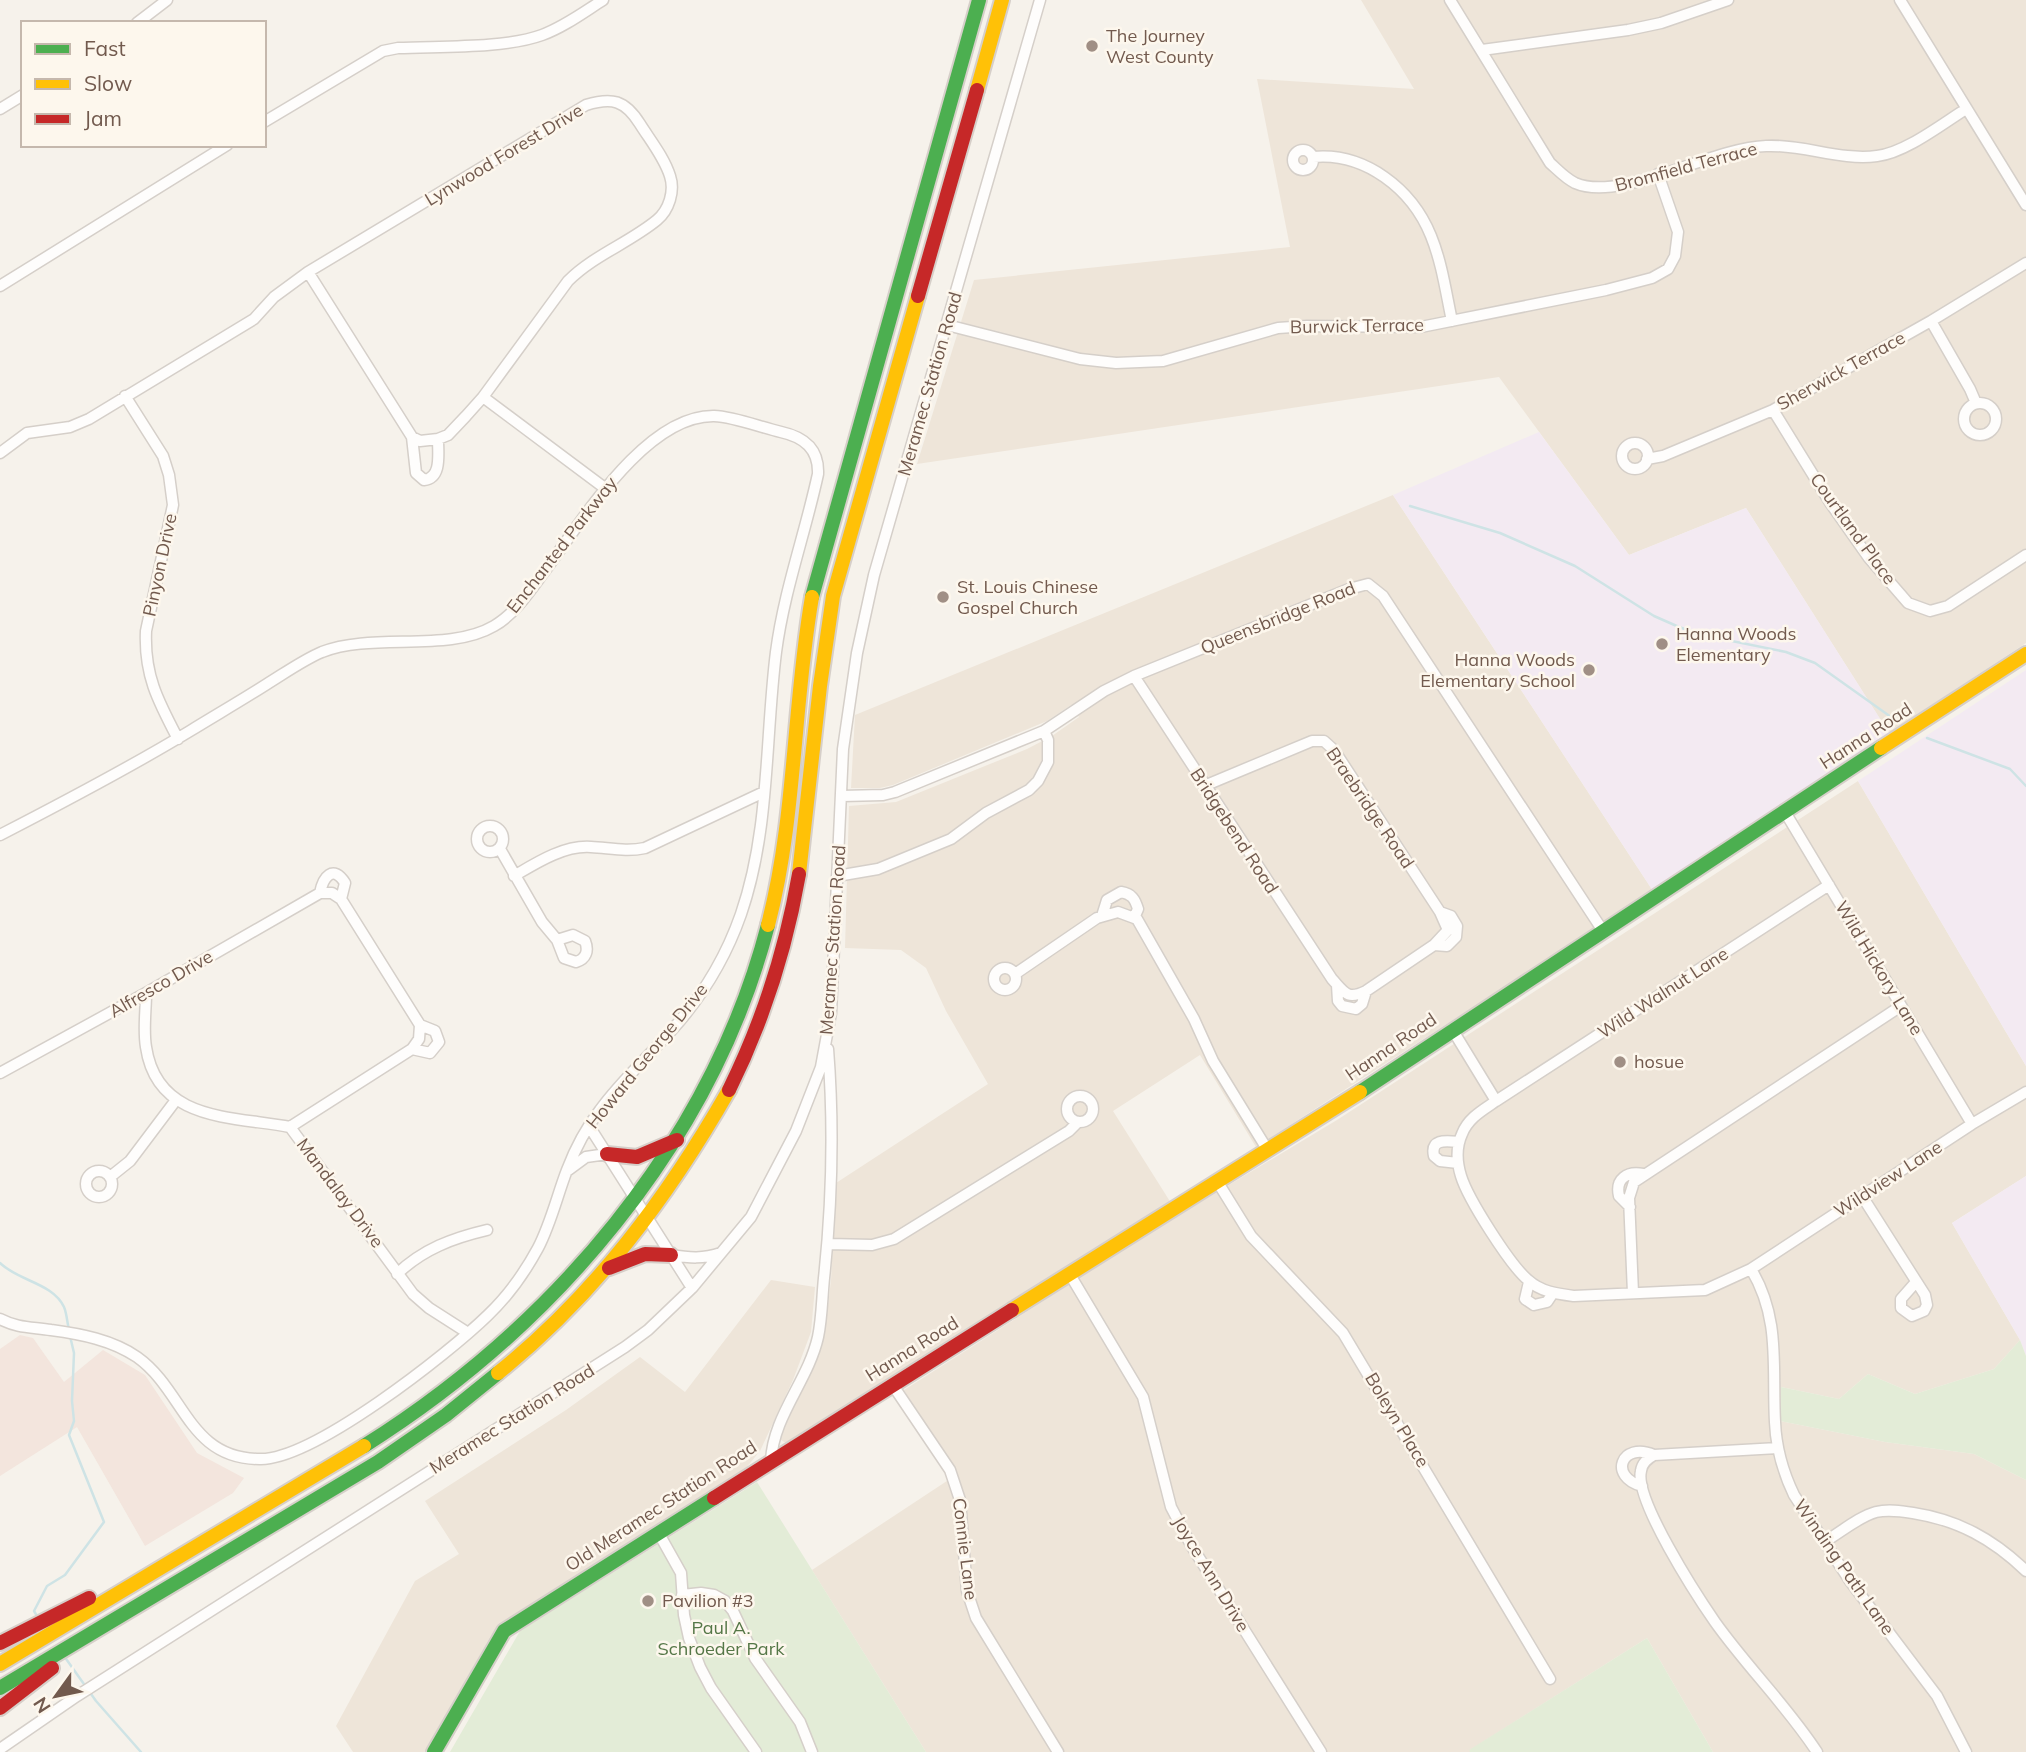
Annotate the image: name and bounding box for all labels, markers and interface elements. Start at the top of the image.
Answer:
legend [21,21,266,147]
place label: The Journey West County [1106,24,1214,68]
text: Fast [84,35,126,61]
marker: The Journey West County [1084,38,1100,54]
text: Slow [84,70,132,96]
street label: Lynwood Forest Drive [421,98,587,211]
text: Jam [84,105,122,131]
street label: Bromfield Terrace [1612,136,1759,197]
street label: Meramec Station Road [892,289,967,478]
street label: Burwick Terrace [1290,313,1424,338]
street label: Sherwick Terrace [1773,326,1909,415]
street label: Courtland Place [1805,469,1902,589]
street label: Enchanted Parkway [501,472,622,617]
street label: Pinyon Drive [137,511,182,619]
place label: St. Louis Chinese Gospel Church [957,575,1098,619]
street label: Queensbridge Road [1197,576,1359,659]
marker: St. Louis Chinese Gospel Church [935,589,951,605]
place label: Hanna Woods Elementary [1676,622,1796,666]
marker: Hanna Woods Elementary [1654,636,1670,652]
place label: Hanna Woods Elementary School [1420,648,1575,692]
marker: Hanna Woods Elementary School [1581,662,1597,678]
street label: Hanna Road [1815,697,1916,774]
street label: Braebridge Road [1321,743,1419,873]
street label: Bridgebend Road [1185,764,1284,898]
street label: Meramec Station Road [814,844,851,1036]
street label: Wild Hickory Lane [1830,896,1929,1039]
street label: Wild Walnut Lane [1593,942,1732,1043]
street label: Alfresco Drive [105,945,217,1023]
street label: Howard George Drive [581,978,712,1133]
street label: Hanna Road [1341,1008,1441,1086]
place label: hosue [1634,1050,1684,1073]
marker: hosue [1612,1054,1628,1070]
street label: Mandalay Drive [292,1133,389,1252]
street label: Wildview Lane [1829,1135,1946,1222]
street label: Hanna Road [861,1311,962,1386]
street label: Meramec Station Road [425,1358,598,1479]
street label: Boleyn Place [1360,1368,1435,1471]
street label: Old Meramec Station Road [561,1435,761,1576]
street label: Winding Path Lane [1789,1494,1900,1639]
street label: Connie Lane [948,1497,983,1601]
street label: Joyce Ann Drive [1168,1512,1255,1636]
place label: Pavilion #3 [662,1589,754,1612]
marker: Pavilion #3 [640,1593,656,1609]
park label: Paul A. Schroeder Park [658,1616,785,1660]
north arrow [21,1661,91,1731]
text: N [28,1693,56,1718]

